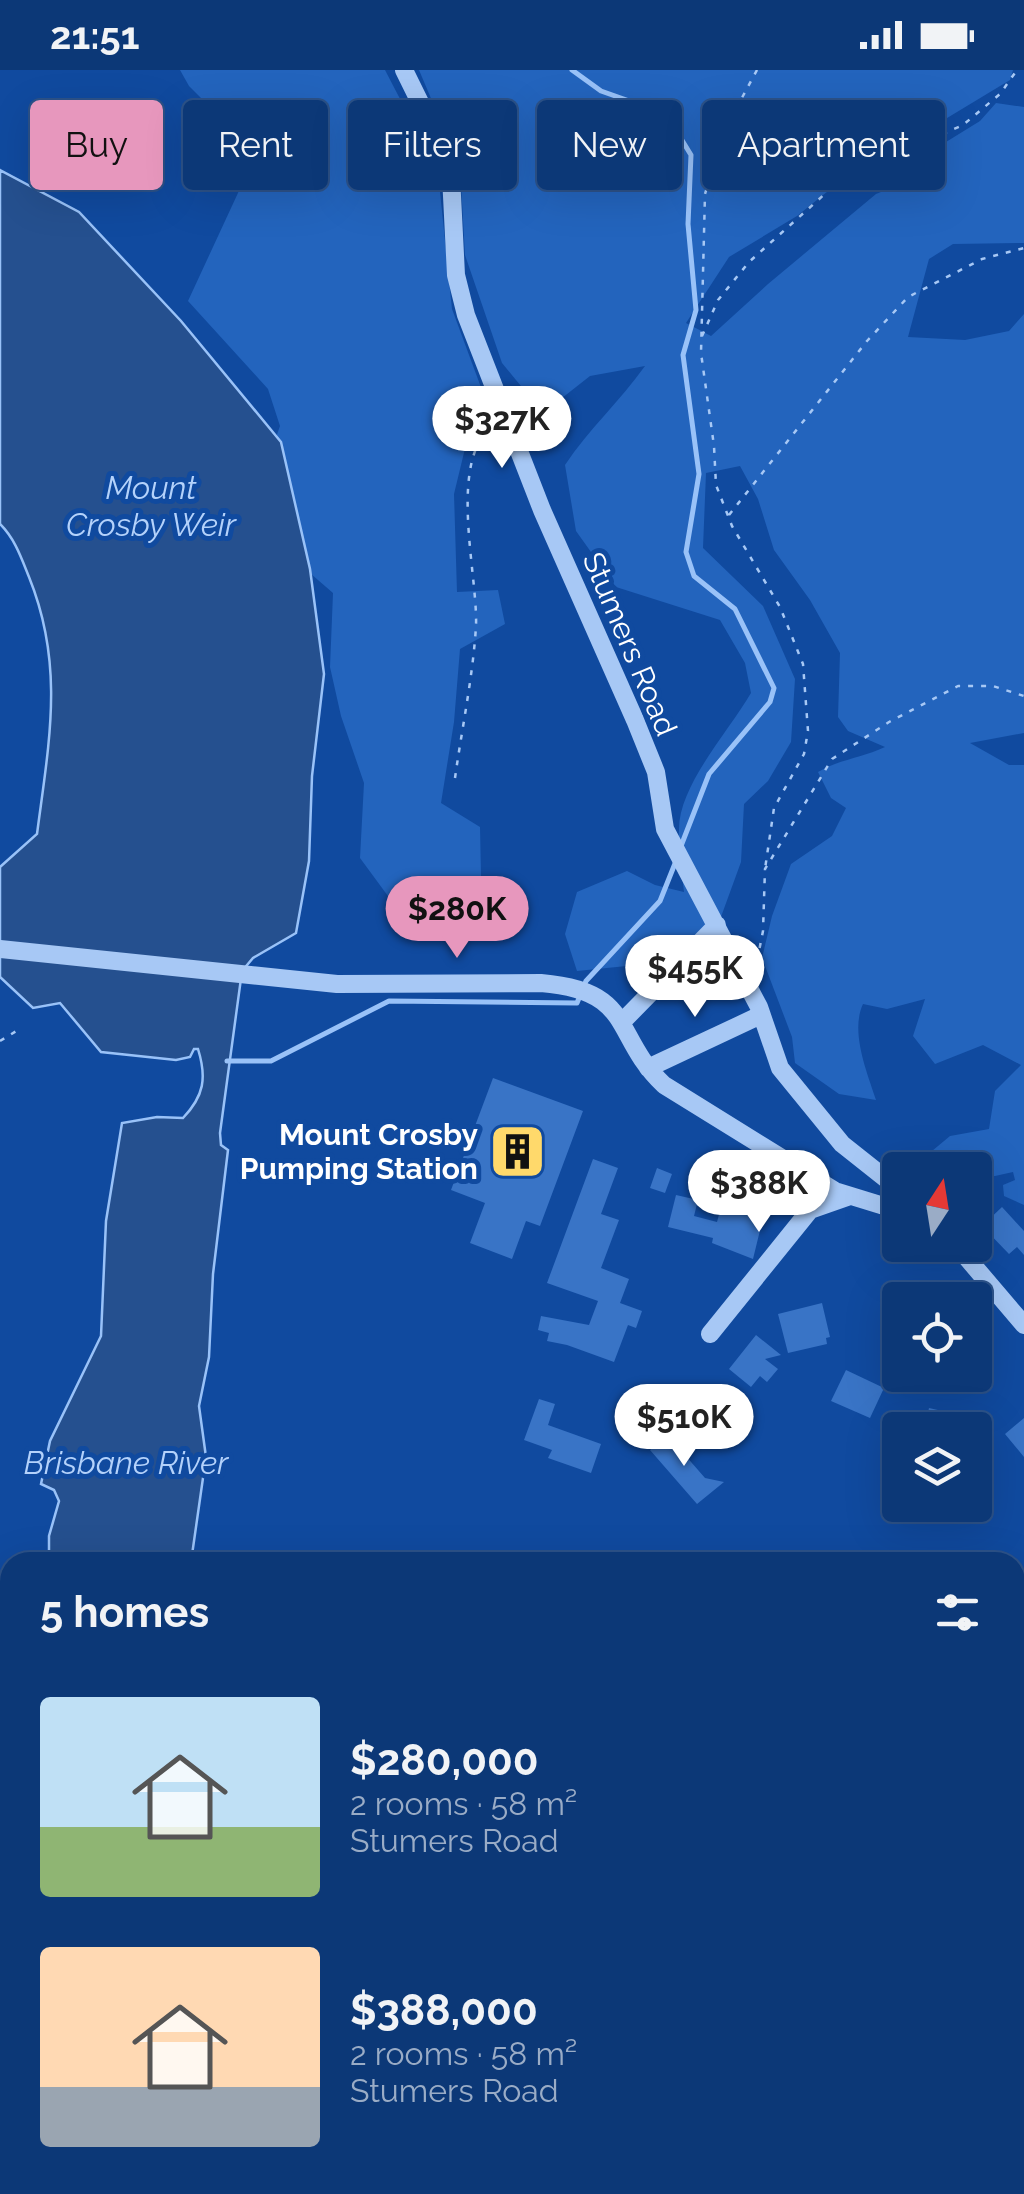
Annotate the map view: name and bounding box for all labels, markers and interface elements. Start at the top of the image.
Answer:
text: 21:51 [50,13,139,58]
chip: Buy [30,100,163,190]
chip: Rent [183,100,328,190]
chip: Filters [348,100,517,190]
chip: New [537,100,682,190]
chip: Apartment [702,100,945,190]
pin: $327K [432,386,572,471]
text: $327K [454,400,550,437]
water label: Mount Crosby Weir [66,469,237,543]
street label: Stumers Road [576,547,684,741]
pin: $280K [387,876,527,961]
text: $280K [408,890,506,927]
pin: $455K [625,935,765,1020]
text: $455K [647,949,743,986]
place label: Mount Crosby Pumping Station [240,1117,478,1186]
building icon: Mount Crosby Pumping Station [487,1121,547,1181]
pin: $388K [689,1150,829,1235]
north arrow [882,1152,992,1262]
map controls [882,1152,992,1522]
text: $388K [710,1164,808,1201]
button: locate [882,1282,992,1392]
pin: $510K [614,1384,754,1469]
text: $510K [637,1398,731,1435]
button: layers [882,1412,992,1522]
water label: Brisbane River [24,1444,229,1481]
icon: filters [930,1585,985,1640]
text: 5 homes [40,1588,209,1637]
text: $280,000 [350,1736,539,1785]
icon: home [120,1737,240,1857]
text: 2 rooms · 58 m² [350,1785,577,1822]
text: Stumers Road [350,1822,559,1859]
text: $388,000 [350,1986,538,2035]
icon: home [120,1987,240,2107]
text: 2 rooms · 58 m² [350,2035,577,2072]
text: Stumers Road [350,2072,559,2109]

